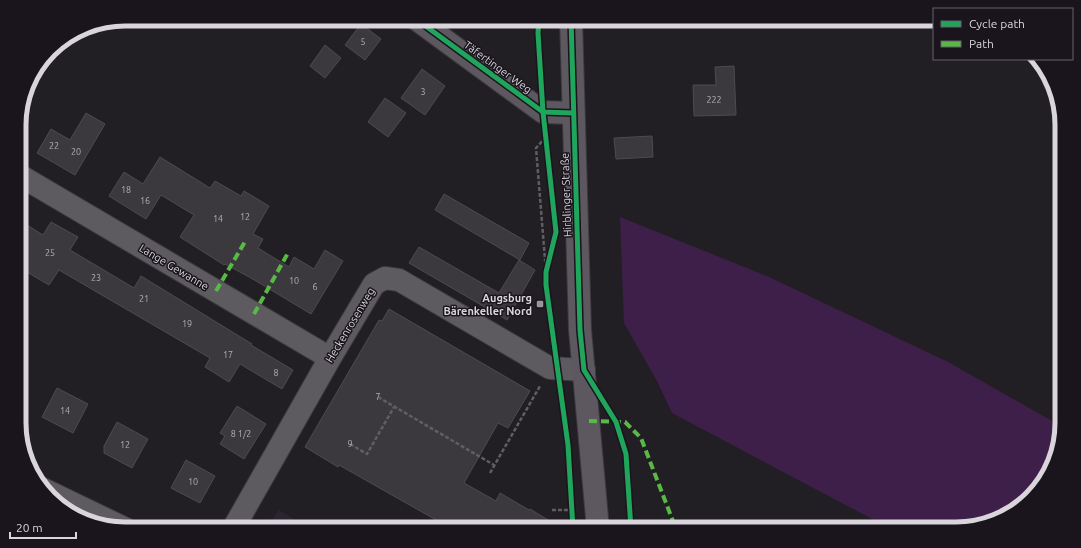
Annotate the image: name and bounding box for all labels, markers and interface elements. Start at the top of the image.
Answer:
legend [933,8,1073,60]
text: Cycle path [969,17,1025,30]
house number: 5 [360,37,366,47]
text: Path [969,37,994,50]
street label: Täfertinger Weg [462,38,534,96]
house number: 3 [420,87,426,97]
house number: 222 [706,95,722,105]
house number: 22 [49,141,59,151]
house number: 20 [71,147,81,157]
street label: Hirblinger Straße [559,153,573,237]
house number: 18 [121,185,131,195]
house number: 16 [140,196,150,206]
house number: 12 [240,212,250,222]
house number: 14 [213,214,223,224]
street label: Lange Gewanne [137,242,211,292]
house number: 25 [45,248,55,258]
house number: 23 [91,273,101,283]
house number: 10 [289,276,299,286]
house number: 6 [312,282,318,292]
street label: Heckenrosenweg [323,285,377,365]
place label: Augsburg Bärenkeller Nord [443,292,532,317]
house number: 21 [139,294,149,304]
marker: Augsburg Bärenkeller Nord [535,299,545,309]
house number: 19 [182,319,192,329]
house number: 17 [223,350,233,360]
house number: 8 [273,368,279,378]
house number: 7 [375,392,381,402]
house number: 14 [60,406,70,416]
house number: 8 1/2 [231,429,251,439]
house number: 9 [347,439,353,449]
house number: 12 [120,440,130,450]
house number: 10 [188,477,198,487]
scale bar [10,514,76,540]
text: 20 m [16,521,43,534]

